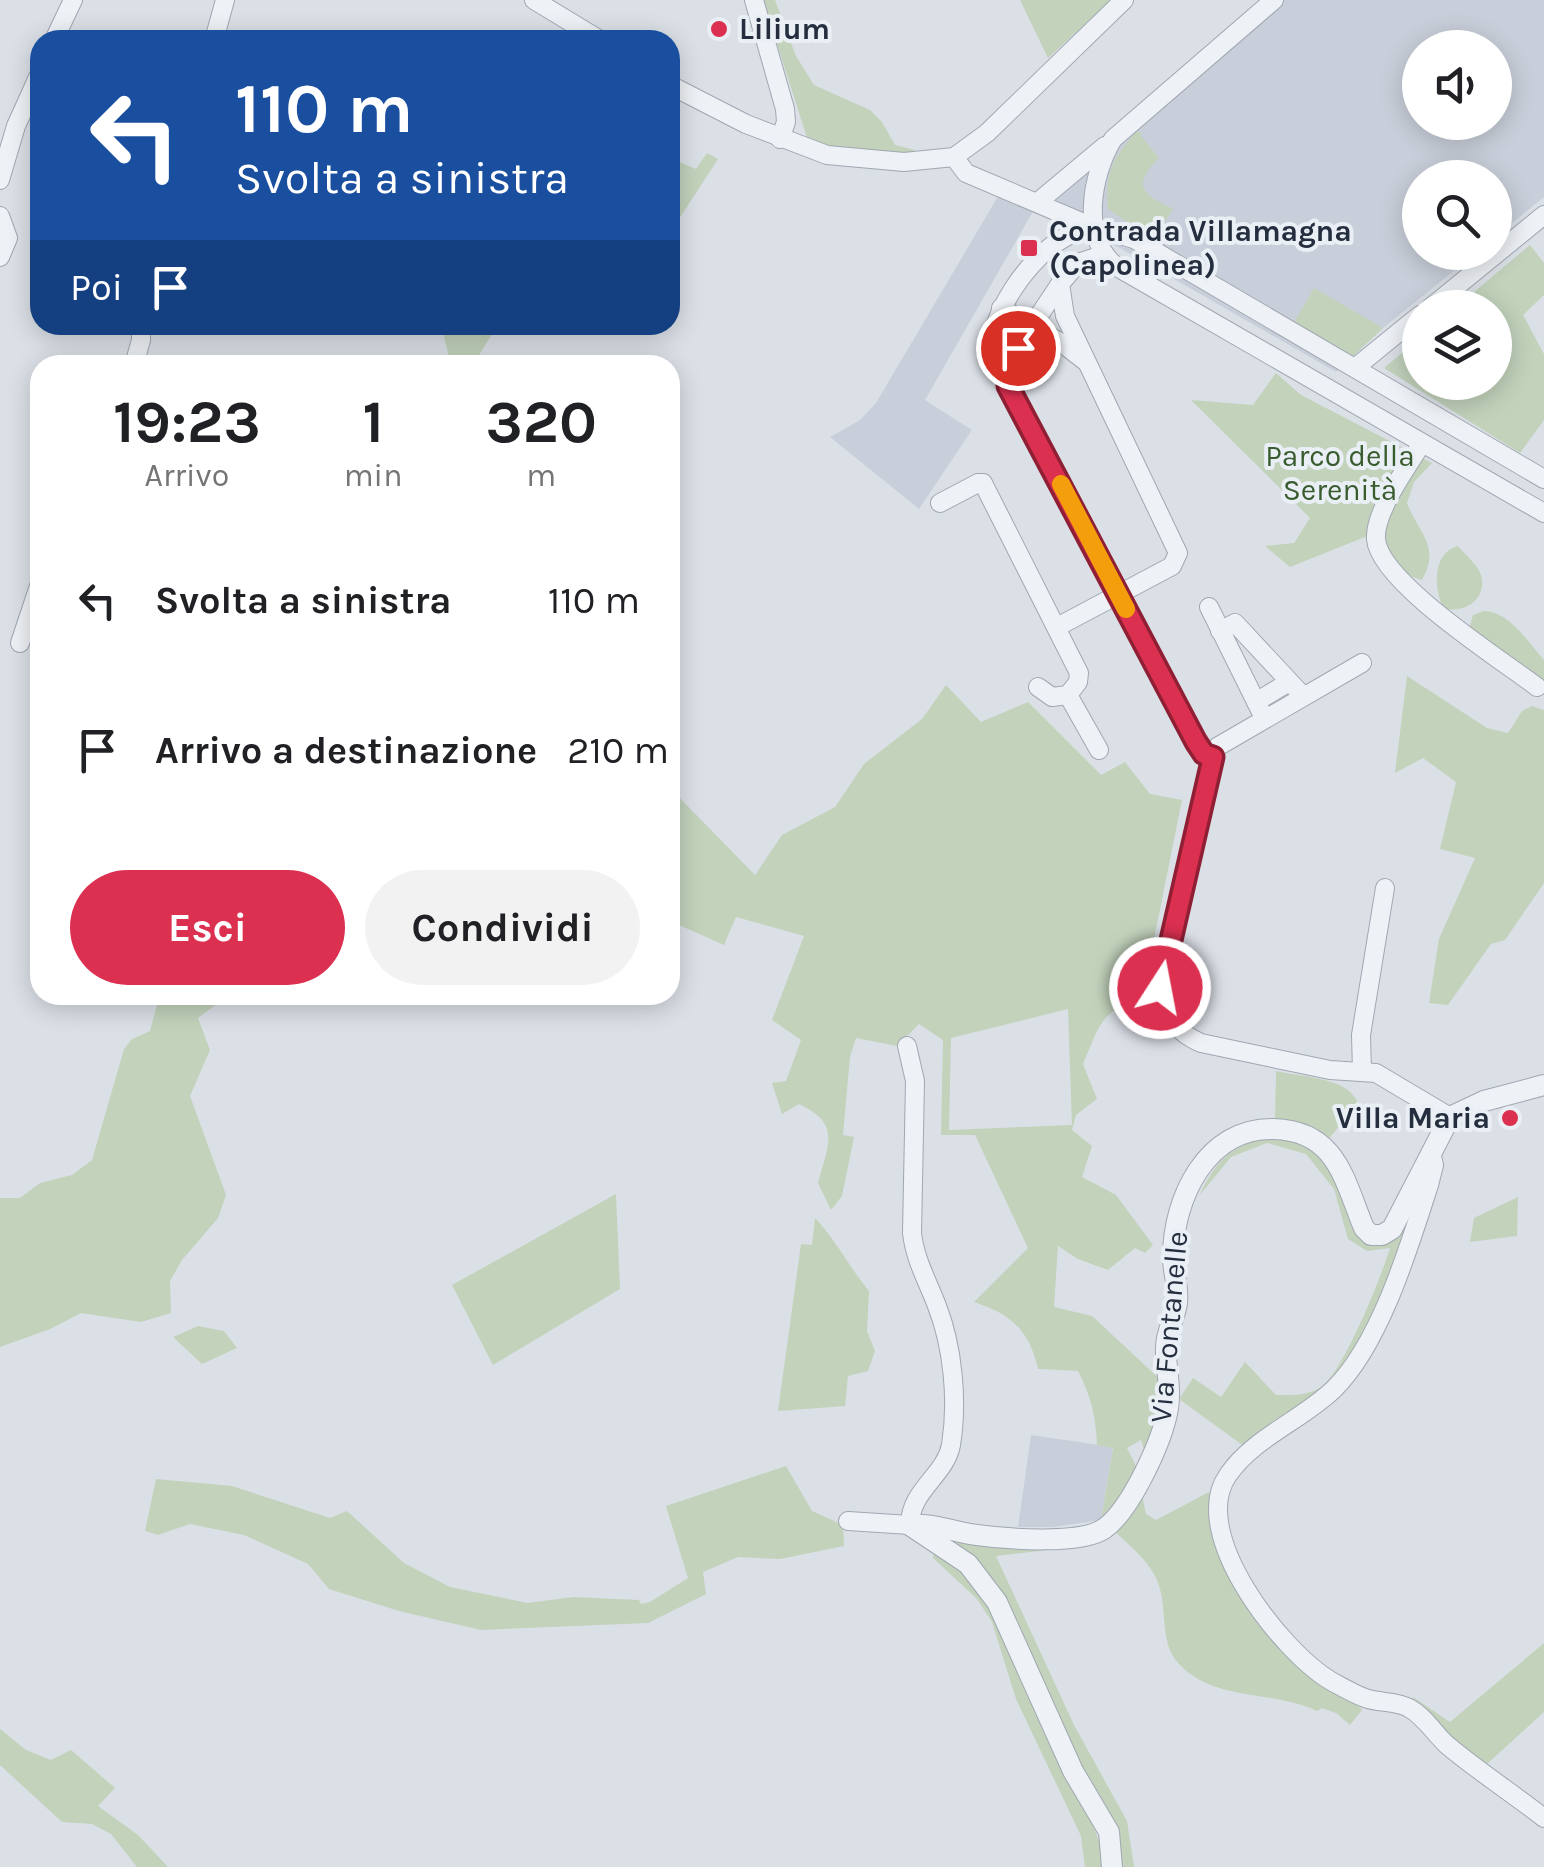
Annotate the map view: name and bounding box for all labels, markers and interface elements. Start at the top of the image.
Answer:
place label: Lilium [739,11,830,47]
marker: Lilium [708,18,730,40]
map controls [1402,30,1512,400]
button: sound [1402,30,1512,140]
text: 110 m [235,68,413,150]
icon: left [70,70,200,200]
text: Svolta a sinistra [235,152,569,204]
button: search [1402,160,1512,270]
place label: Contrada Villamagna (Capolinea) [1049,213,1352,283]
marker: Contrada Villamagna (Capolinea) [1018,237,1040,259]
icon: arrive [143,260,198,315]
text: Poi [70,265,123,310]
button: layers [1402,290,1512,400]
pin [976,306,1061,391]
icon: arrive [991,321,1046,376]
text: 19:23 [113,387,261,457]
text: 1 [362,387,384,457]
text: 320 [485,387,597,457]
park label: Parco della Serenità [1265,438,1415,508]
text: Arrivo [145,457,229,494]
text: min [344,457,402,494]
text: m [526,457,556,494]
icon: left [70,573,125,628]
text: Svolta a sinistra [155,578,452,623]
text: 110 m [548,578,640,623]
icon: arrive [70,723,125,778]
text: Arrivo a destinazione [155,728,537,773]
text: 210 m [567,728,669,773]
button: Esci [70,870,345,985]
button: Condividi [365,870,640,985]
position arrow [1108,936,1212,1040]
place label: Villa Maria [1336,1100,1490,1136]
marker: Villa Maria [1499,1107,1521,1129]
street label: Via Fontanelle [1143,1230,1195,1424]

